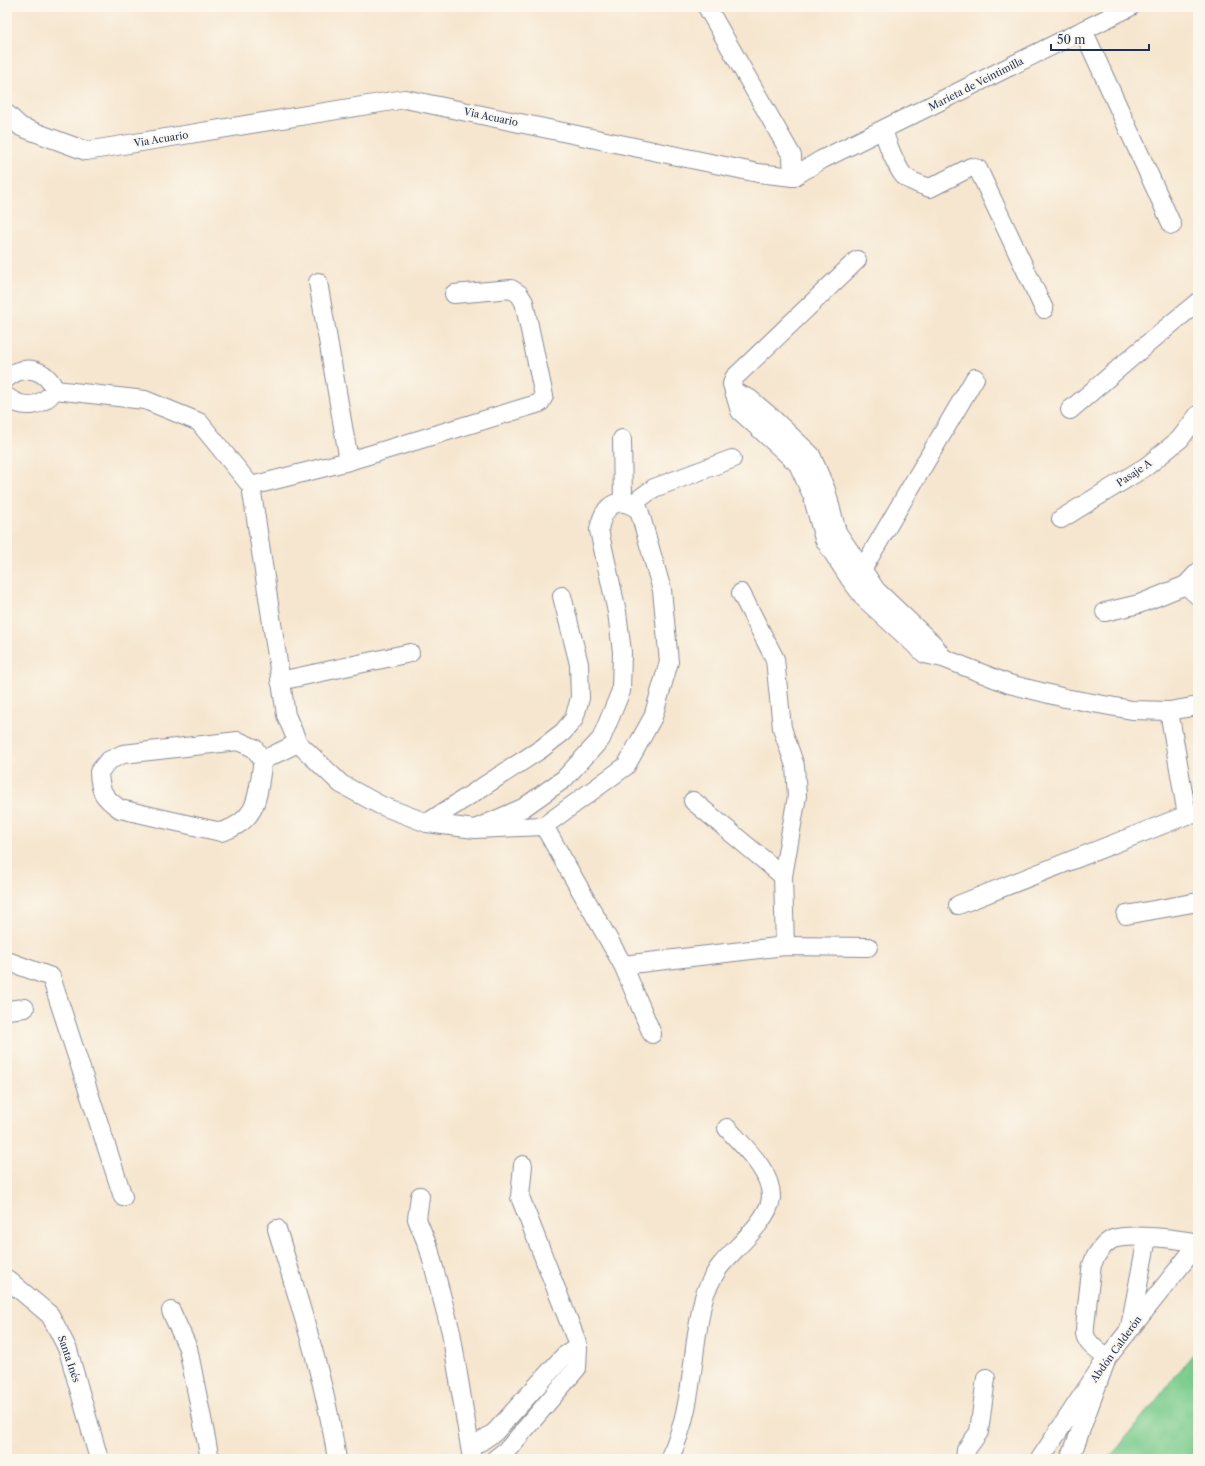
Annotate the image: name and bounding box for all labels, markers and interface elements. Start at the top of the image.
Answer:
scale bar [1051,26,1149,52]
text: 50 m [1057,32,1086,47]
street label: Marieta de Veintimilla [926,54,1026,114]
street label: Via Acuario [462,105,519,129]
street label: Via Acuario [132,128,189,150]
street label: Pasaje A [1114,456,1154,489]
street label: Abdón Calderón [1087,1313,1145,1385]
street label: Santa Inés [55,1334,83,1384]

